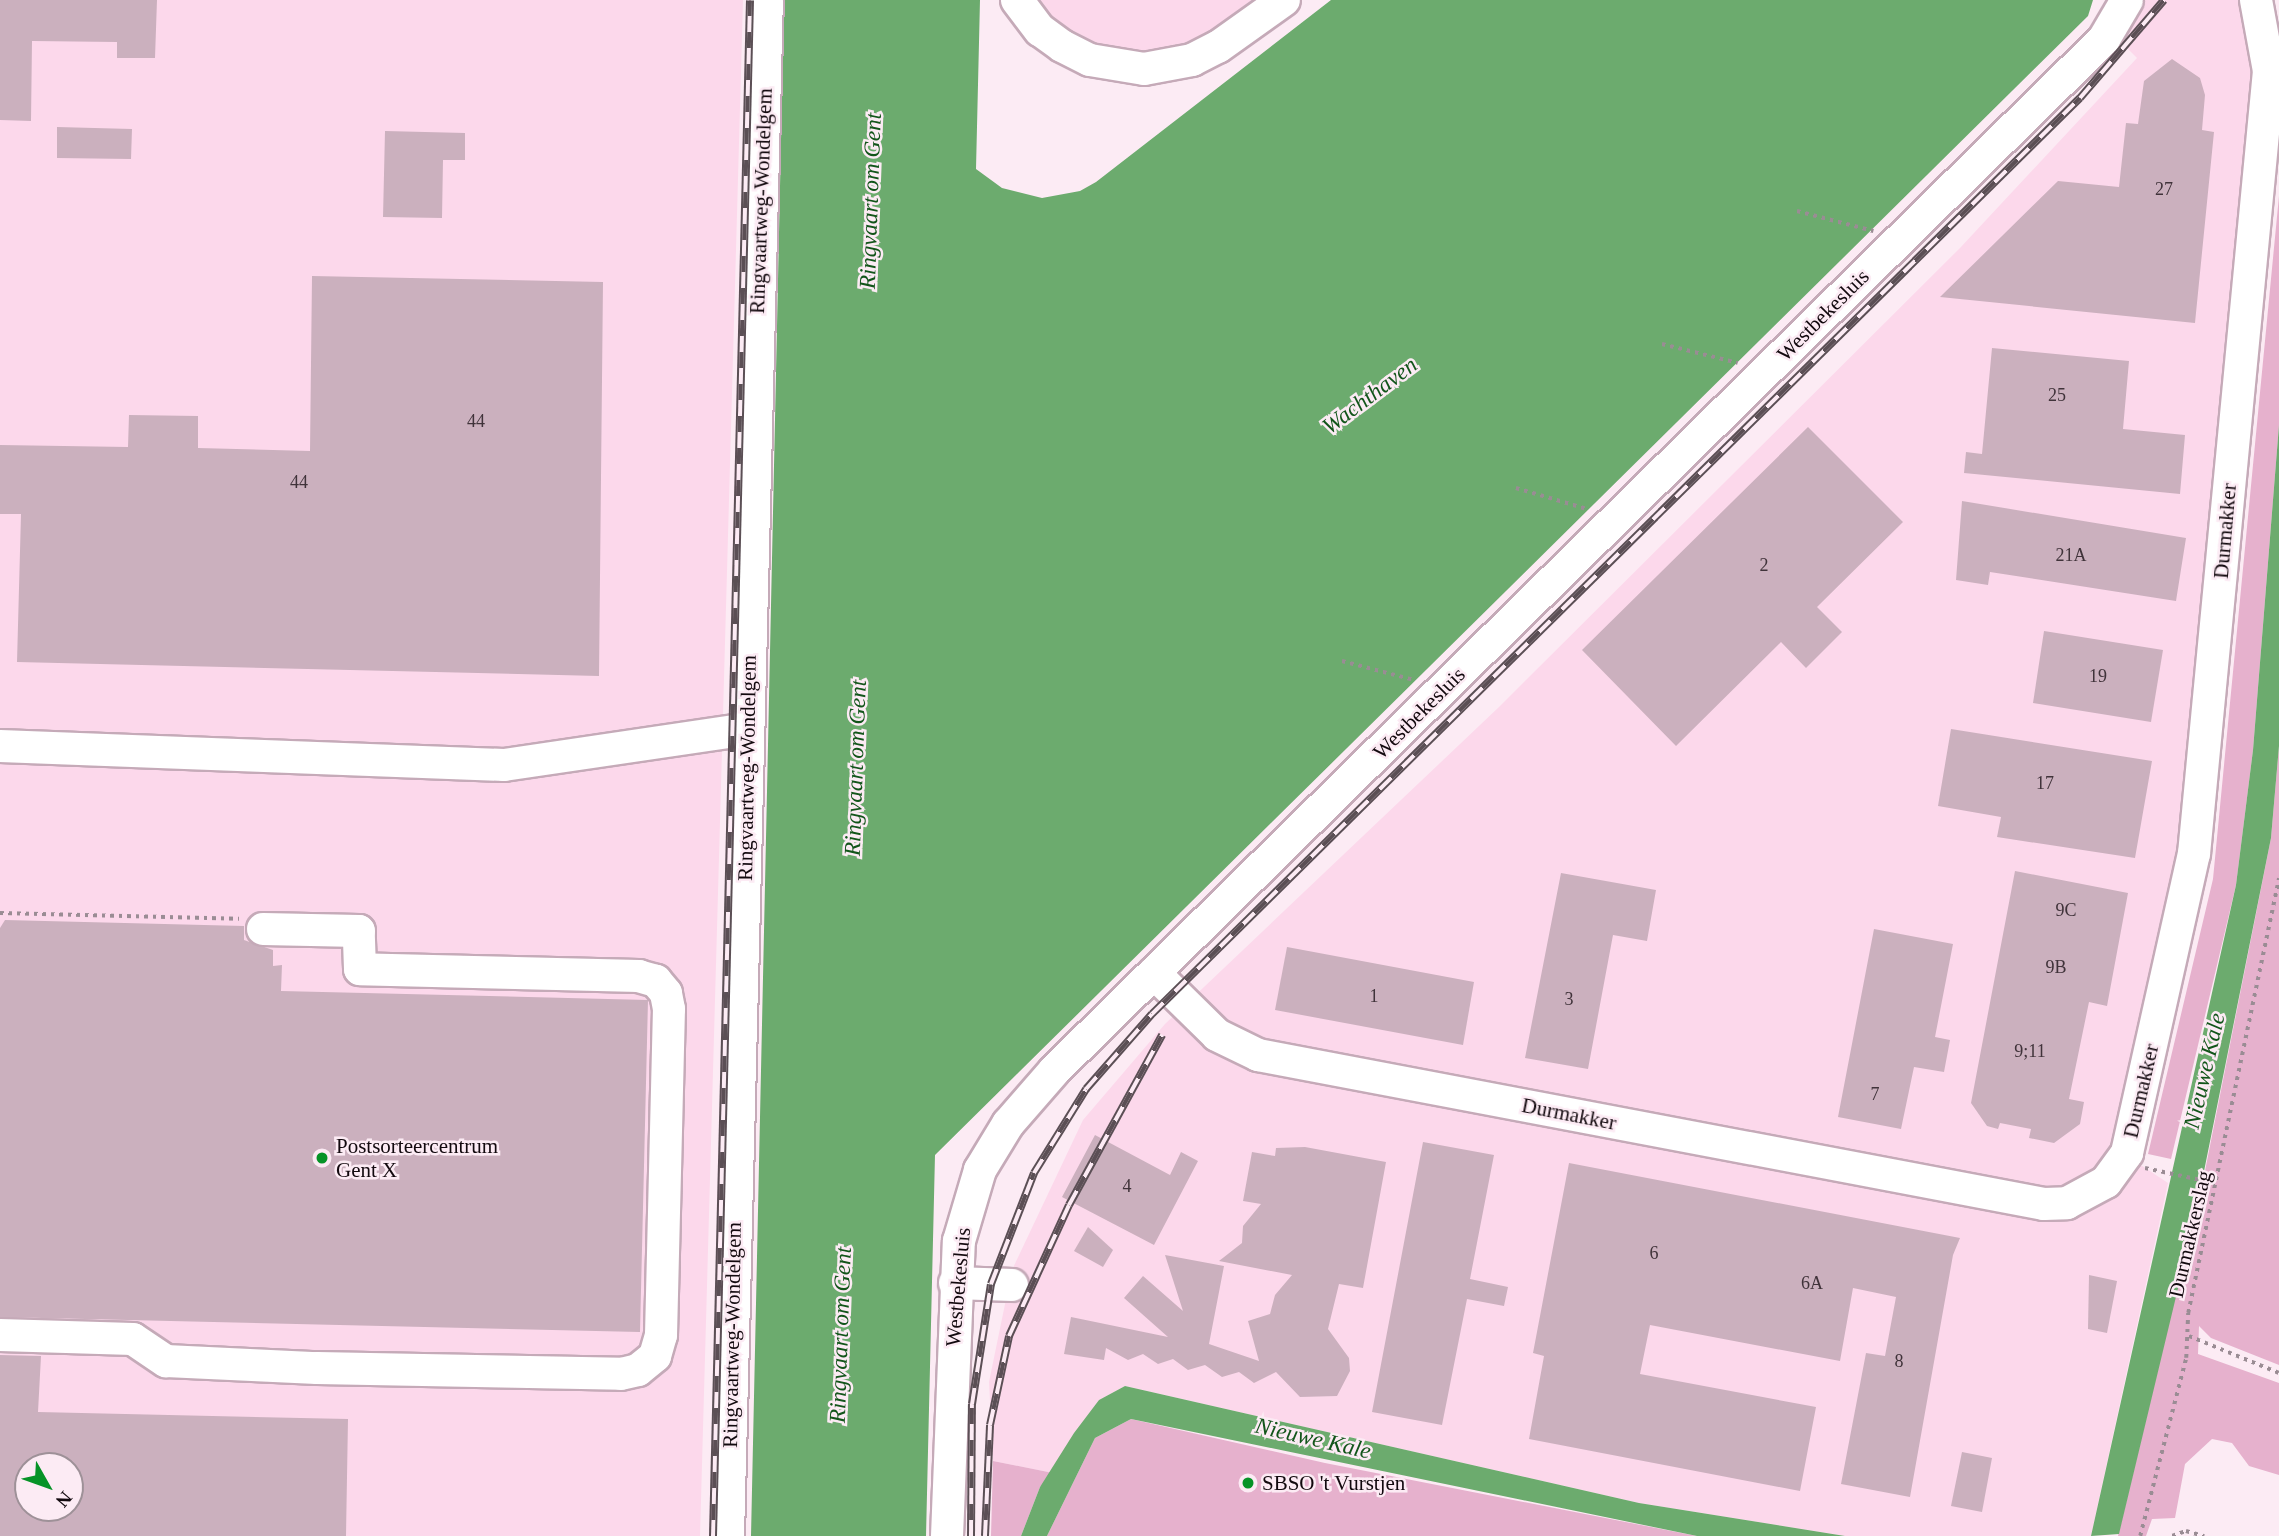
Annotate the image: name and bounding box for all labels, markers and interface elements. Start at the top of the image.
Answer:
street label: Ringvaartweg-Wondelgem [744,88,778,314]
water label: Ringvaart om Gent [854,112,888,290]
house number: 27 [2155,178,2173,200]
street label: Westbekesluis [1772,264,1874,366]
water label: Wachthaven [1317,351,1423,441]
house number: 25 [2048,384,2066,406]
house number: 44 [467,410,485,432]
house number: 44 [290,471,308,493]
street label: Durmakker [2208,482,2242,580]
house number: 21A [2056,544,2086,566]
house number: 2 [1760,554,1768,576]
street label: Ringvaartweg-Wondelgem [732,655,762,881]
street label: Westbekesluis [1368,662,1470,764]
house number: 19 [2089,665,2107,687]
water label: Ringvaart om Gent [839,679,873,857]
house number: 17 [2036,772,2054,794]
house number: 9C [2055,899,2077,921]
house number: 9B [2045,956,2067,978]
house number: 1 [1370,985,1378,1007]
house number: 3 [1564,988,1574,1010]
water label: Nieuwe Kale [2178,1010,2232,1132]
house number: 9;11 [2014,1040,2046,1062]
street label: Durmakker [2118,1042,2164,1140]
house number: 7 [1870,1083,1880,1105]
street label: Durmakker [1520,1093,1618,1135]
place label: Postsorteercentrum Gent X [336,1133,498,1183]
marker: Postsorteercentrum Gent X [314,1150,330,1166]
street label: Durmakkerslag [2163,1168,2217,1300]
house number: 4 [1122,1175,1132,1197]
street label: Ringvaartweg-Wondelgem [717,1222,747,1448]
street label: Westbekesluis [940,1226,976,1348]
house number: 6 [1650,1242,1658,1264]
water label: Ringvaart om Gent [824,1246,858,1424]
house number: 6A [1801,1272,1823,1294]
house number: 8 [1894,1350,1904,1372]
water label: Nieuwe Kale [1252,1412,1374,1466]
north arrow [14,1452,84,1522]
place label: SBSO 't Vurstjen [1262,1470,1406,1496]
marker: SBSO 't Vurstjen [1240,1475,1256,1491]
text: N [51,1488,76,1512]

